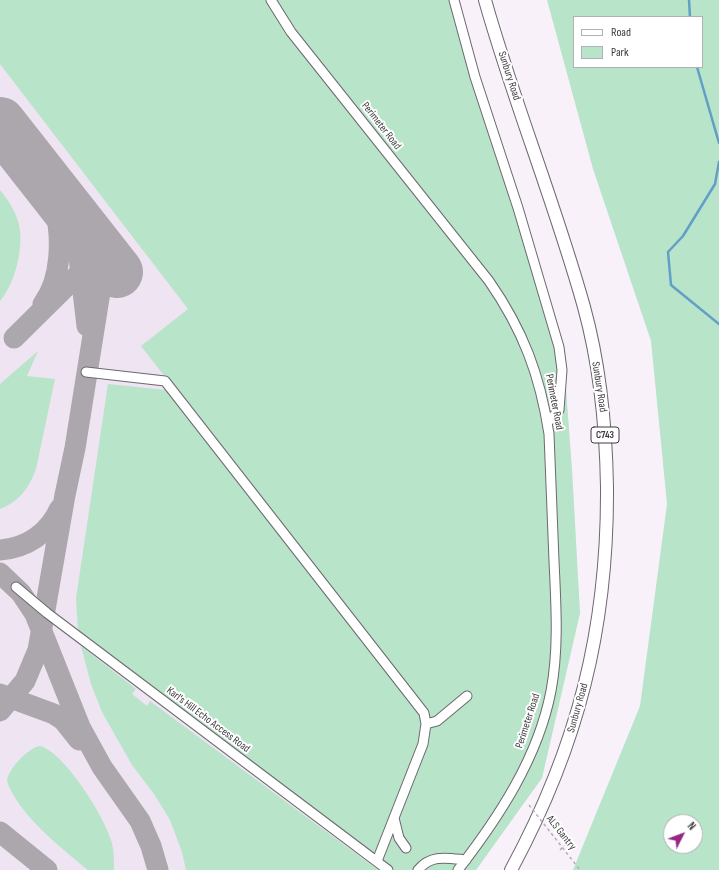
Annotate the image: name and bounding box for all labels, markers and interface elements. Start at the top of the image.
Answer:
legend [573,16,703,68]
text: Road [611,25,631,40]
text: Park [611,45,629,60]
street label: Sunbury Road [495,50,523,102]
street label: Perimeter Road [358,100,404,152]
street label: Sunbury Road [589,361,609,413]
street label: Perimeter Road [542,373,566,431]
road number: C743 [591,427,619,443]
street label: Sunbury Road [565,682,591,734]
street label: Karl's Hill Echo Access Road [164,684,252,756]
street label: Perimeter Road [513,692,543,750]
street label: ALS Gantry [543,813,579,853]
north arrow [663,814,703,854]
text: N [685,820,698,833]

